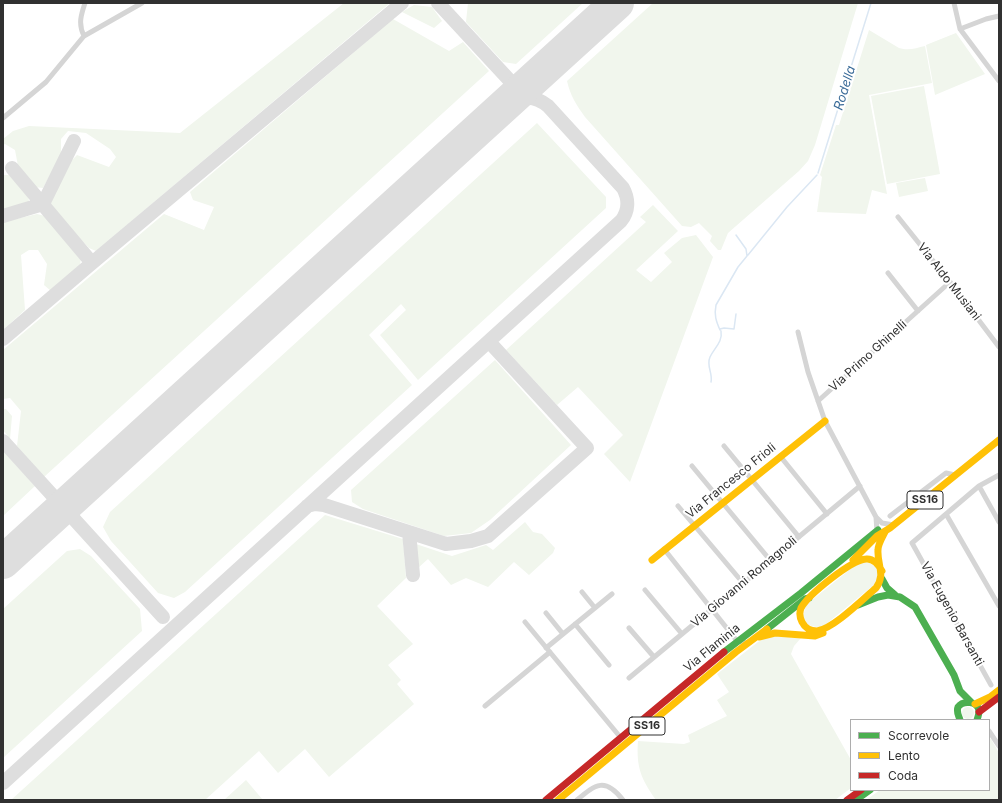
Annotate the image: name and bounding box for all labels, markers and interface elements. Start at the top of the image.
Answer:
water label: Rodella [831,64,859,112]
street label: Via Aldo Musiani [914,240,984,324]
street label: Via Primo Ghinelli [826,317,910,395]
street label: Via Francesco Frioli [683,440,779,522]
road number: SS16 [907,491,943,509]
street label: Via Giovanni Romagnoli [688,534,800,630]
street label: Via Eugenio Barsanti [917,560,987,668]
street label: Via Flaminia [681,621,743,675]
road number: SS16 [629,717,665,735]
legend [850,719,990,791]
text: Scorrevole [888,728,949,743]
text: Lento [888,748,920,763]
text: Coda [888,768,918,783]

